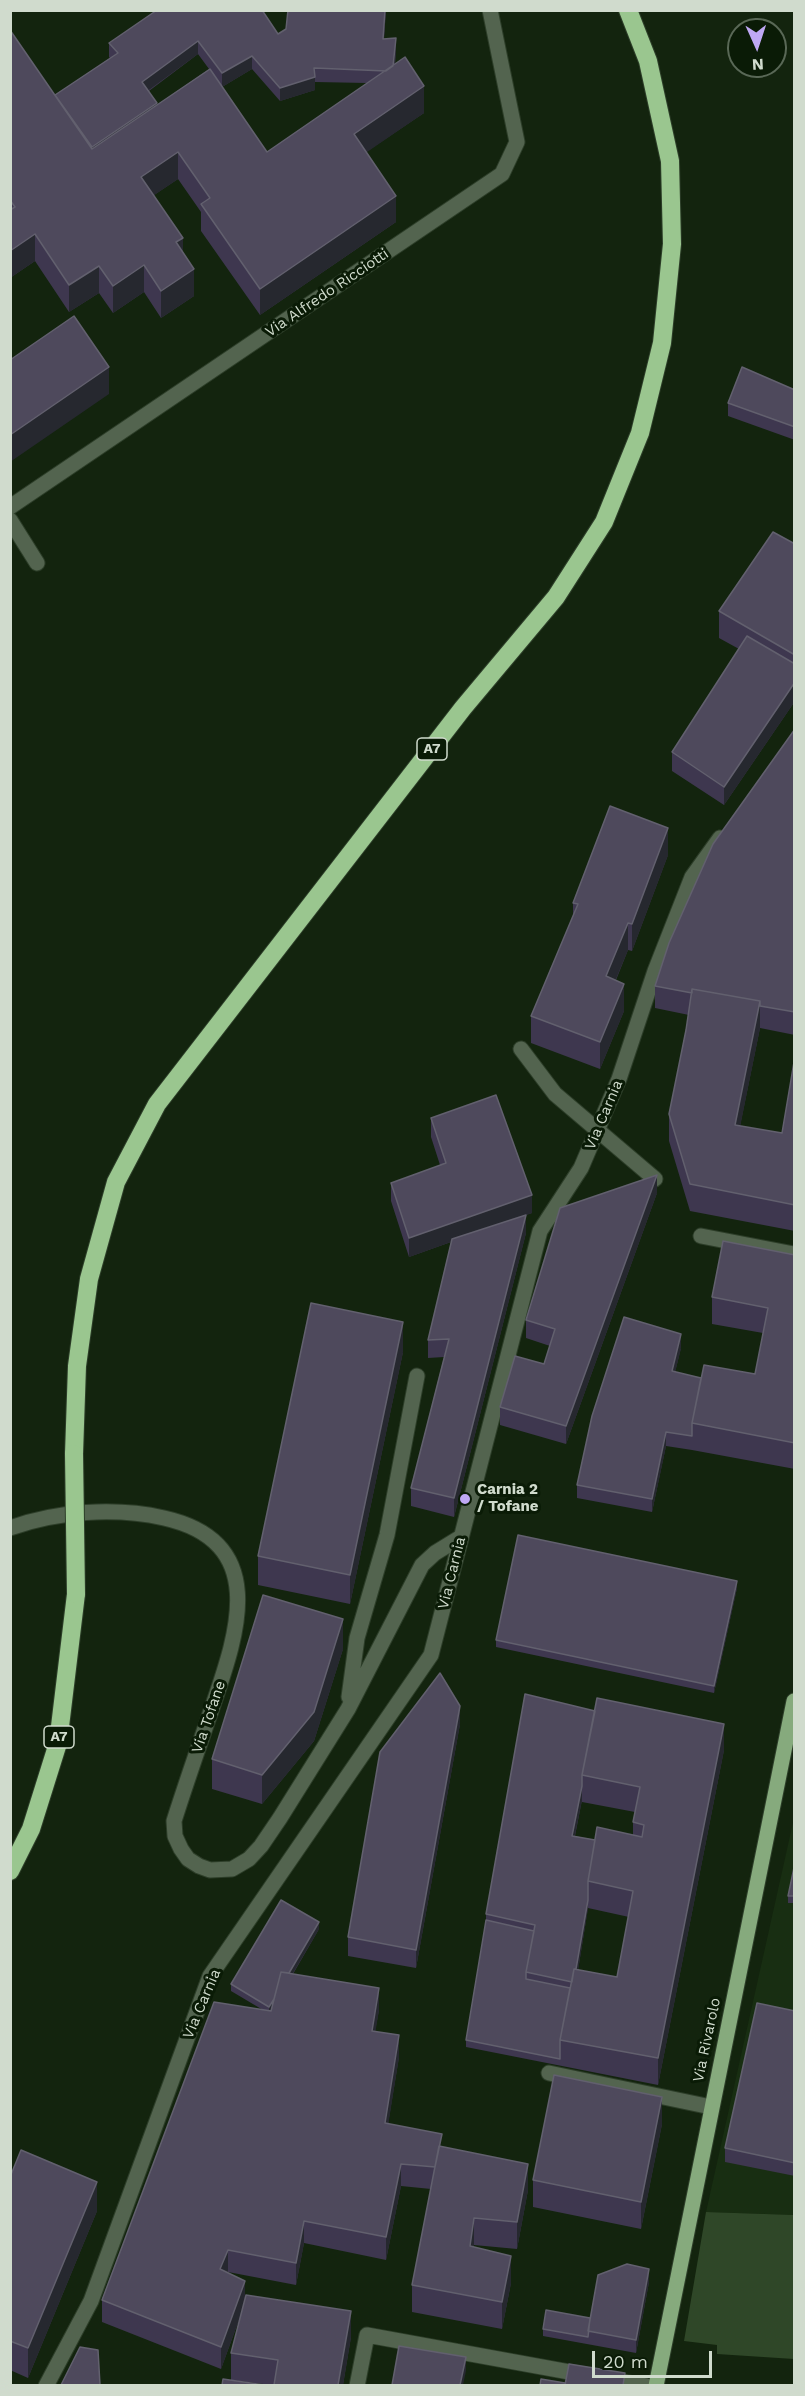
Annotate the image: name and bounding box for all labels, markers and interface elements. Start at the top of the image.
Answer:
north arrow [727,18,787,78]
text: N [751,55,764,74]
street label: Via Alfredo Ricciotti [262,245,392,341]
road number: A7 [417,738,447,760]
street label: Via Carnia [581,1077,627,1153]
place label: Carnia 2 / Tofane [477,1481,538,1516]
marker: Carnia 2 / Tofane [458,1492,472,1506]
street label: Via Carnia [434,1535,470,1611]
street label: Via Tofane [188,1678,230,1756]
road number: A7 [44,1726,74,1748]
street label: Via Carnia [179,1966,225,2042]
street label: Via Rivarolo [689,1996,725,2084]
scale bar [595,2339,715,2377]
text: 20 m [603,2351,648,2372]

